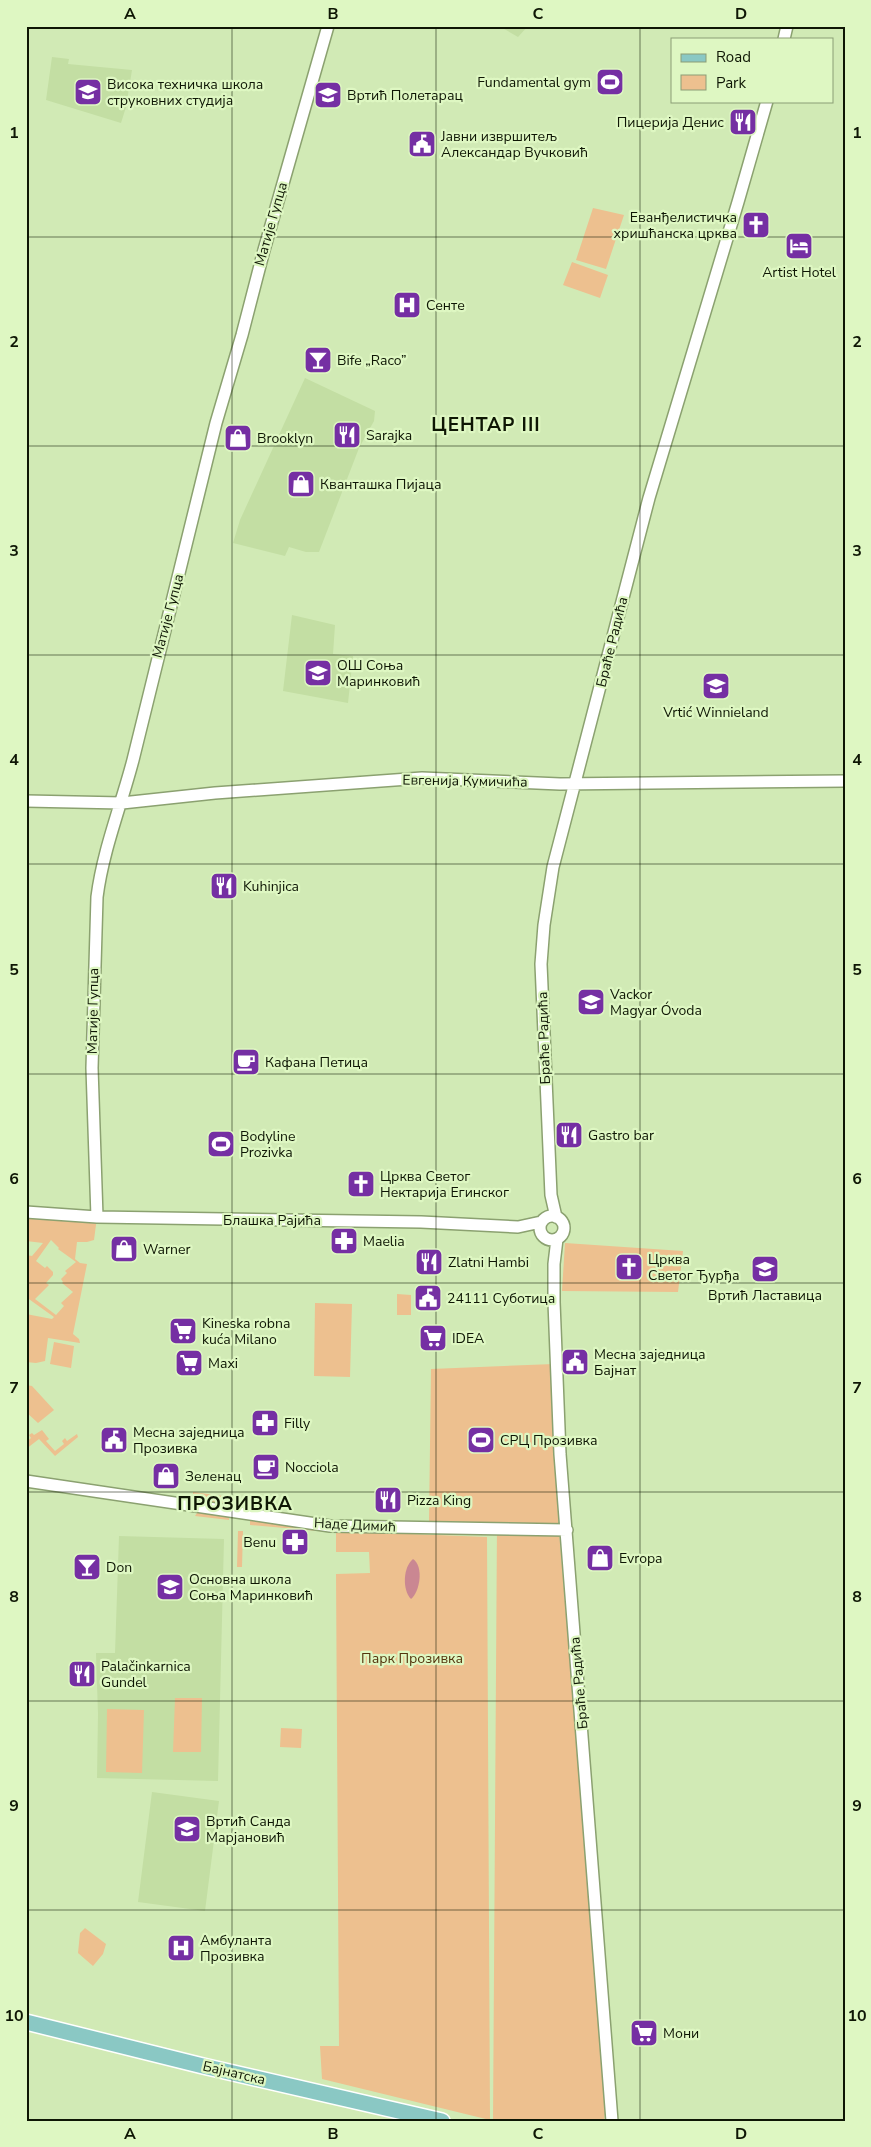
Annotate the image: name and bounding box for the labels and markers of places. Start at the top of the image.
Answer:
sports icon: Fundamental gym [595,67,625,97]
place label: Fundamental gym [477,73,591,92]
place label: Висока техничка школа струковних студија [107,75,263,110]
school or university icon: Висока техничка школа струковних студија [73,77,103,107]
school or university icon: Вртић Полетарац [313,80,343,110]
place label: Вртић Полетарац [347,86,463,105]
restaurant icon: Пицерија Денис [728,107,758,137]
place label: Пицерија Денис [617,113,724,132]
place label: Јавни извршитељ Александар Вучковић [440,127,588,162]
public building icon: Јавни извршитељ Александар Вучковић [407,129,437,159]
place label: Еванђелистичка хришћанска црква [614,208,737,243]
church icon: Еванђелистичка хришћанска црква [741,210,771,240]
hotel icon: Artist Hotel [784,231,814,261]
place label: Artist Hotel [762,263,837,282]
hospital icon: Сенте [392,290,422,320]
place label: Сенте [426,296,465,315]
bar icon: Bife „Raco” [303,345,333,375]
place label: Bife „Raco” [337,351,407,370]
restaurant icon: Sarajka [332,420,362,450]
shop icon: Brooklyn [223,423,253,453]
place label: Sarajka [366,426,412,445]
place label: Brooklyn [257,429,313,448]
shop icon: Кванташка Пијаца [286,469,316,499]
place label: Кванташка Пијаца [320,475,442,494]
place label: ОШ Соња Маринковић [337,656,420,691]
school or university icon: ОШ Соња Маринковић [303,658,333,688]
school or university icon: Vrtić Winnieland [701,671,731,701]
place label: Vrtić Winnieland [662,703,769,722]
restaurant icon: Kuhinjica [209,871,239,901]
place label: Kuhinjica [243,877,299,896]
place label: Vackor Magyar Óvoda [609,985,702,1020]
school or university icon: Vackor Magyar Óvoda [576,987,606,1017]
cafe icon: Кафана Петица [231,1047,261,1077]
place label: Кафана Петица [265,1053,368,1072]
restaurant icon: Gastro bar [554,1120,584,1150]
place label: Gastro bar [588,1126,654,1145]
place label: Bodyline Prozivka [240,1127,295,1162]
sports icon: Bodyline Prozivka [206,1129,236,1159]
place label: Црква Светог Нектарија Егинског [380,1167,509,1202]
church icon: Црква Светог Нектарија Егинског [346,1169,376,1199]
pharmacy icon: Maelia [329,1226,359,1256]
place label: Maelia [363,1232,405,1251]
shop icon: Warner [109,1234,139,1264]
place label: Warner [143,1240,190,1259]
restaurant icon: Zlatni Hambi [414,1247,444,1277]
place label: Црква Светог Ђурђа [648,1250,740,1285]
church icon: Црква Светог Ђурђа [614,1252,644,1282]
place label: Zlatni Hambi [448,1253,529,1272]
school or university icon: Вртић Ластавица [750,1254,780,1284]
public building icon: 24111 Суботица [413,1283,443,1313]
place label: Вртић Ластавица [708,1286,822,1305]
place label: 24111 Суботица [447,1289,555,1308]
place label: Kineska robna kuća Milano [202,1314,290,1349]
supermarket icon: Kineska robna kuća Milano [168,1316,198,1346]
supermarket icon: IDEA [418,1323,448,1353]
place label: IDEA [452,1329,484,1348]
place label: Месна заједница Бајнат [594,1345,706,1380]
public building icon: Месна заједница Бајнат [560,1347,590,1377]
supermarket icon: Maxi [174,1348,204,1378]
place label: Maxi [208,1354,238,1373]
pharmacy icon: Filly [250,1408,280,1438]
place label: Filly [284,1414,311,1433]
place label: Месна заједница Прозивка [133,1423,245,1458]
public building icon: Месна заједница Прозивка [99,1425,129,1455]
sports icon: СРЦ Прозивка [466,1425,496,1455]
place label: СРЦ Прозивка [500,1431,597,1450]
cafe icon: Nocciola [251,1452,281,1482]
place label: Nocciola [285,1458,339,1477]
shop icon: Зеленац [151,1461,181,1491]
place label: Зеленац [185,1467,241,1486]
restaurant icon: Pizza King [373,1485,403,1515]
place label: Pizza King [407,1491,471,1510]
pharmacy icon: Benu [280,1527,310,1557]
place label: Benu [243,1533,276,1552]
shop icon: Evropa [585,1543,615,1573]
place label: Evropa [619,1549,663,1568]
bar icon: Don [72,1552,102,1582]
place label: Don [106,1558,132,1577]
place label: Основна школа Соња Маринковић [189,1570,313,1605]
school or university icon: Основна школа Соња Маринковић [155,1572,185,1602]
place label: Palačinkarnica Gundel [101,1657,191,1692]
restaurant icon: Palačinkarnica Gundel [67,1659,97,1689]
place label: Вртић Санда Марјановић [206,1812,291,1847]
school or university icon: Вртић Санда Марјановић [172,1814,202,1844]
place label: Амбуланта Прозивка [200,1931,272,1966]
hospital icon: Амбуланта Прозивка [166,1933,196,1963]
supermarket icon: Мони [629,2018,659,2048]
place label: Мони [663,2024,699,2043]

